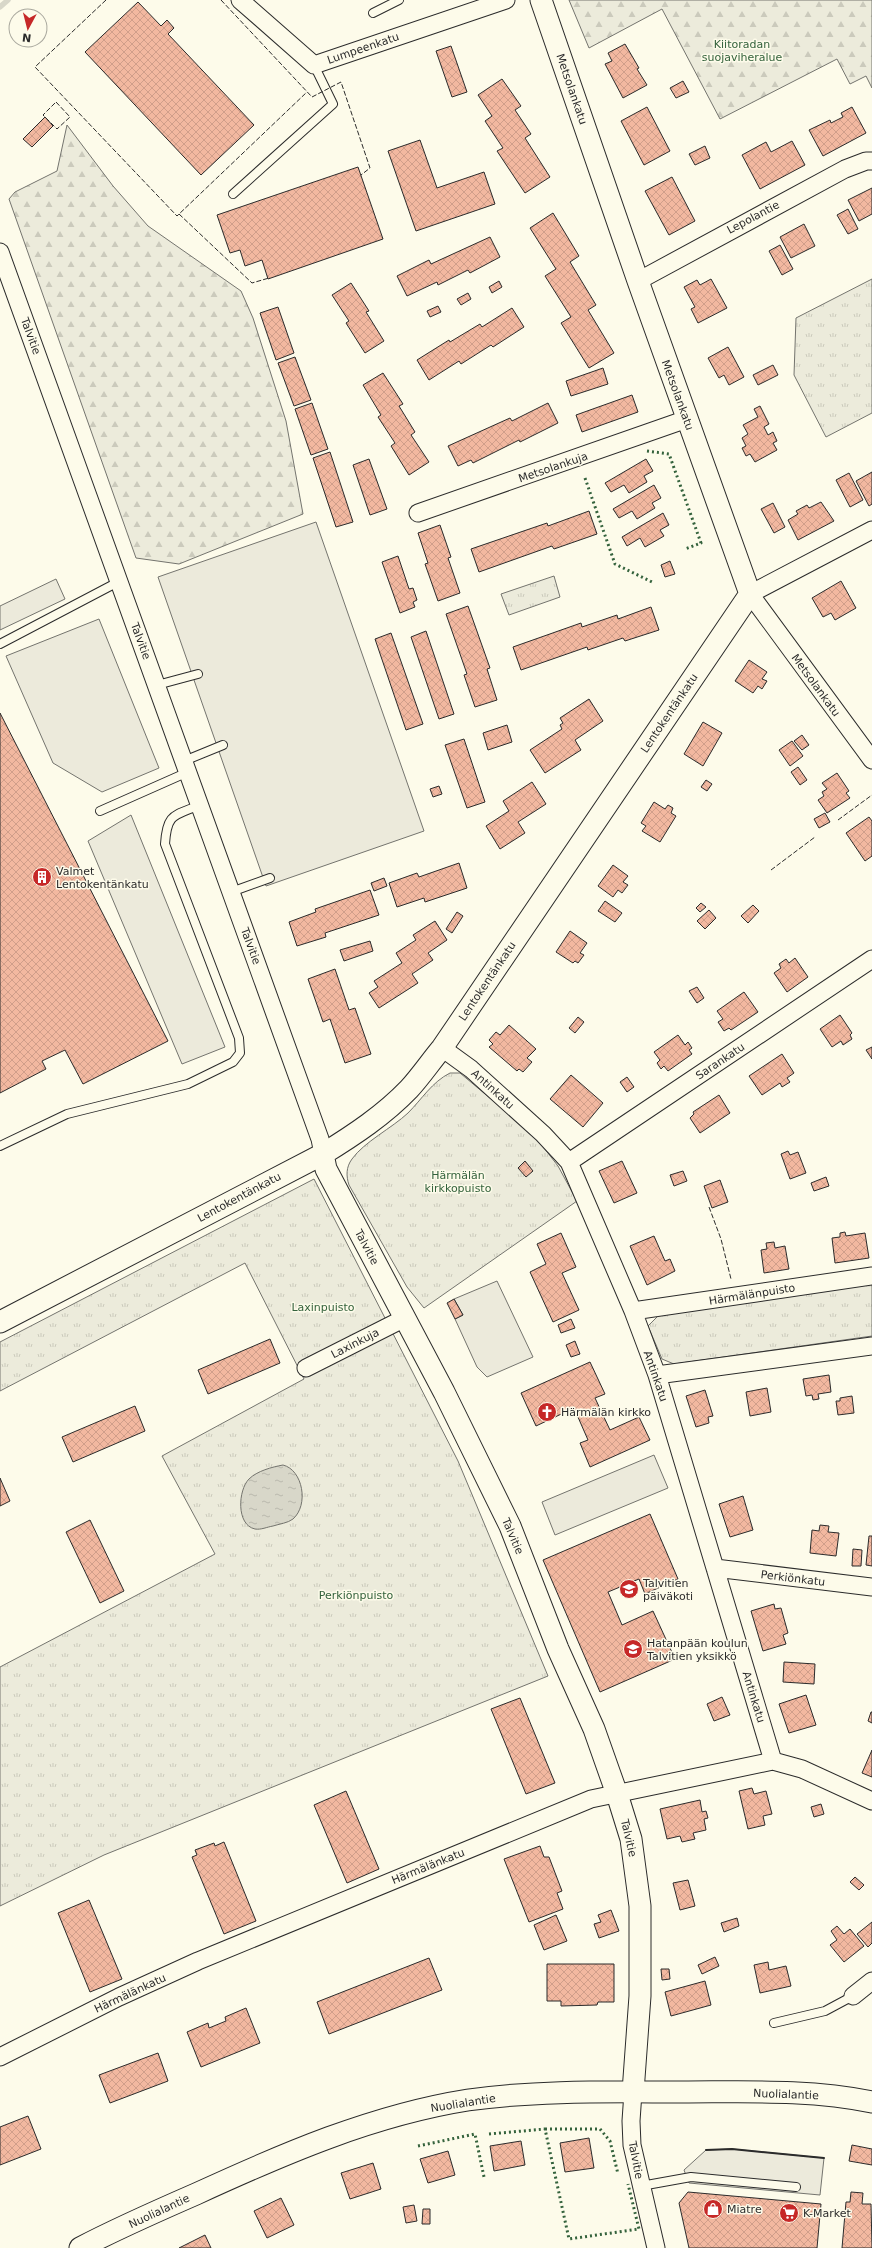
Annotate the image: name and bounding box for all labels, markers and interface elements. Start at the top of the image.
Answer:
north arrow [8,8,48,48]
text: N [21,30,32,44]
street label: Lumpeenkatu [325,30,401,67]
park label: Kiitoradan suojaviheralue [702,38,783,64]
street label: Metsolankatu [553,52,590,126]
street label: Lepolantie [725,198,782,237]
street label: Talvitie [18,315,43,357]
street label: Metsolankatu [659,358,696,432]
street label: Metsolankuja [517,450,590,485]
street label: Talvitie [128,620,153,662]
street label: Metsolankatu [789,652,843,719]
street label: Lentokentänkatu [638,671,701,755]
place label: Valmet Lentokentänkatu [56,865,149,891]
building icon: Valmet Lentokentänkatu [31,866,53,888]
street label: Talvitie [238,925,263,967]
street label: Lentokentänkatu [456,939,519,1023]
street label: Sarankatu [693,1040,747,1083]
street label: Antinkatu [469,1067,517,1112]
park label: Härmälän kirkkopuisto [425,1169,492,1195]
street label: Lentokentänkatu [195,1170,283,1225]
street label: Talvitie [351,1226,381,1267]
street label: Härmälänpuisto [708,1281,796,1308]
park label: Laxinpuisto [291,1301,355,1314]
street label: Laxinkuja [329,1326,381,1361]
street label: Antinkatu [641,1349,670,1403]
church icon: Härmälän kirkko [536,1401,558,1423]
place label: Härmälän kirkko [561,1406,651,1419]
street label: Talvitie [499,1515,526,1557]
street label: Perkiönkatu [760,1568,826,1589]
place label: Talvitien päiväkoti [642,1577,693,1603]
school or university icon: Talvitien päiväkoti [618,1578,640,1600]
park label: Perkiönpuisto [319,1589,393,1602]
place label: Hatanpään koulun Talvitien yksikkö [646,1637,748,1663]
school or university icon: Hatanpään koulun Talvitien yksikkö [622,1638,644,1660]
street label: Antinkatu [740,1670,767,1724]
street label: Talvitie [618,1817,639,1859]
street label: Härmälänkatu [390,1846,467,1887]
street label: Härmälänkatu [92,1971,168,2016]
street label: Nuolialantie [753,2087,819,2102]
street label: Nuolialantie [430,2092,497,2115]
street label: Talvitie [625,2139,646,2180]
street label: Nuolialantie [127,2192,192,2231]
shop icon: Miatre [702,2198,724,2220]
supermarket icon: K-Market [778,2202,800,2224]
place label: Miatre [727,2203,762,2216]
place label: K-Market [803,2207,852,2220]

